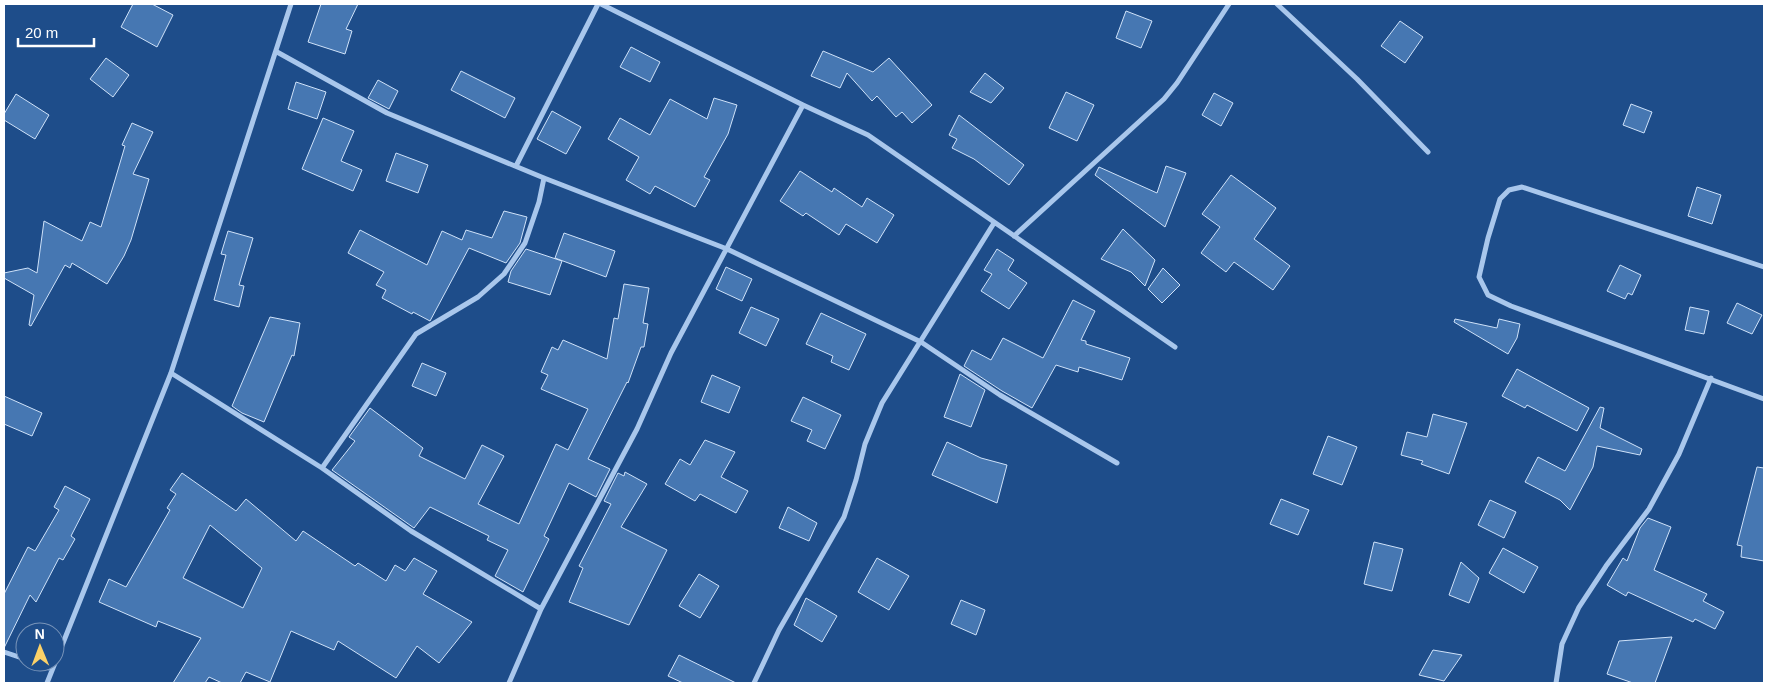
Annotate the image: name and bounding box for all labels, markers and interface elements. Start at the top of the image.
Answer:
scale bar [18,15,94,47]
text: 20 m [25,24,58,41]
north arrow [15,622,65,672]
text: N [35,626,45,642]

